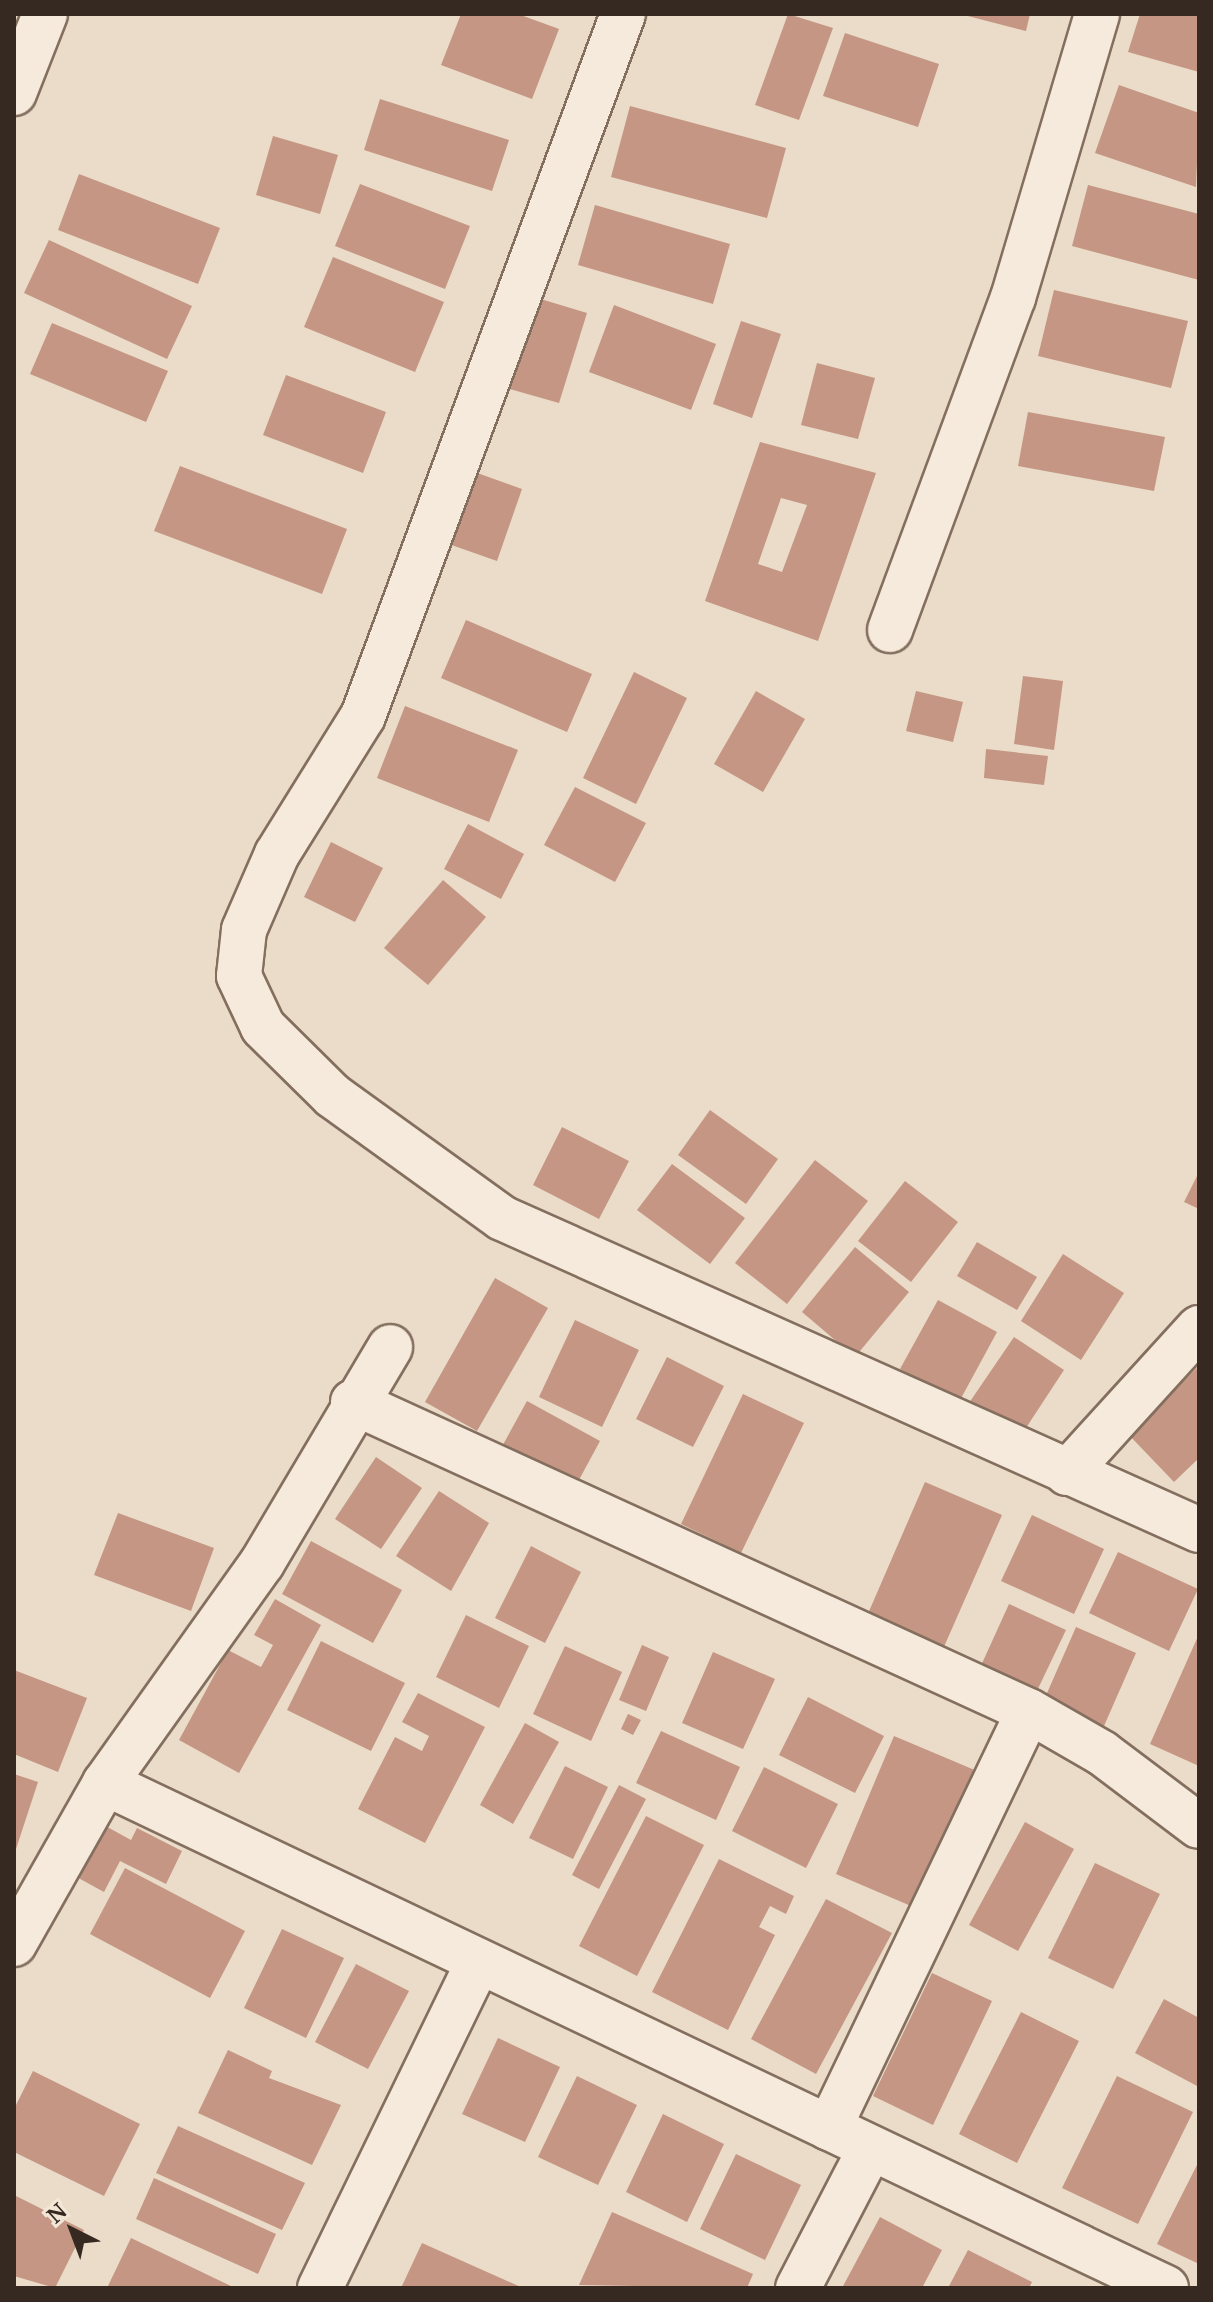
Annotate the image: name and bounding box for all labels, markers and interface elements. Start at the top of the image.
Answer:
north arrow [32,2190,112,2270]
text: N [39,2195,72,2229]

